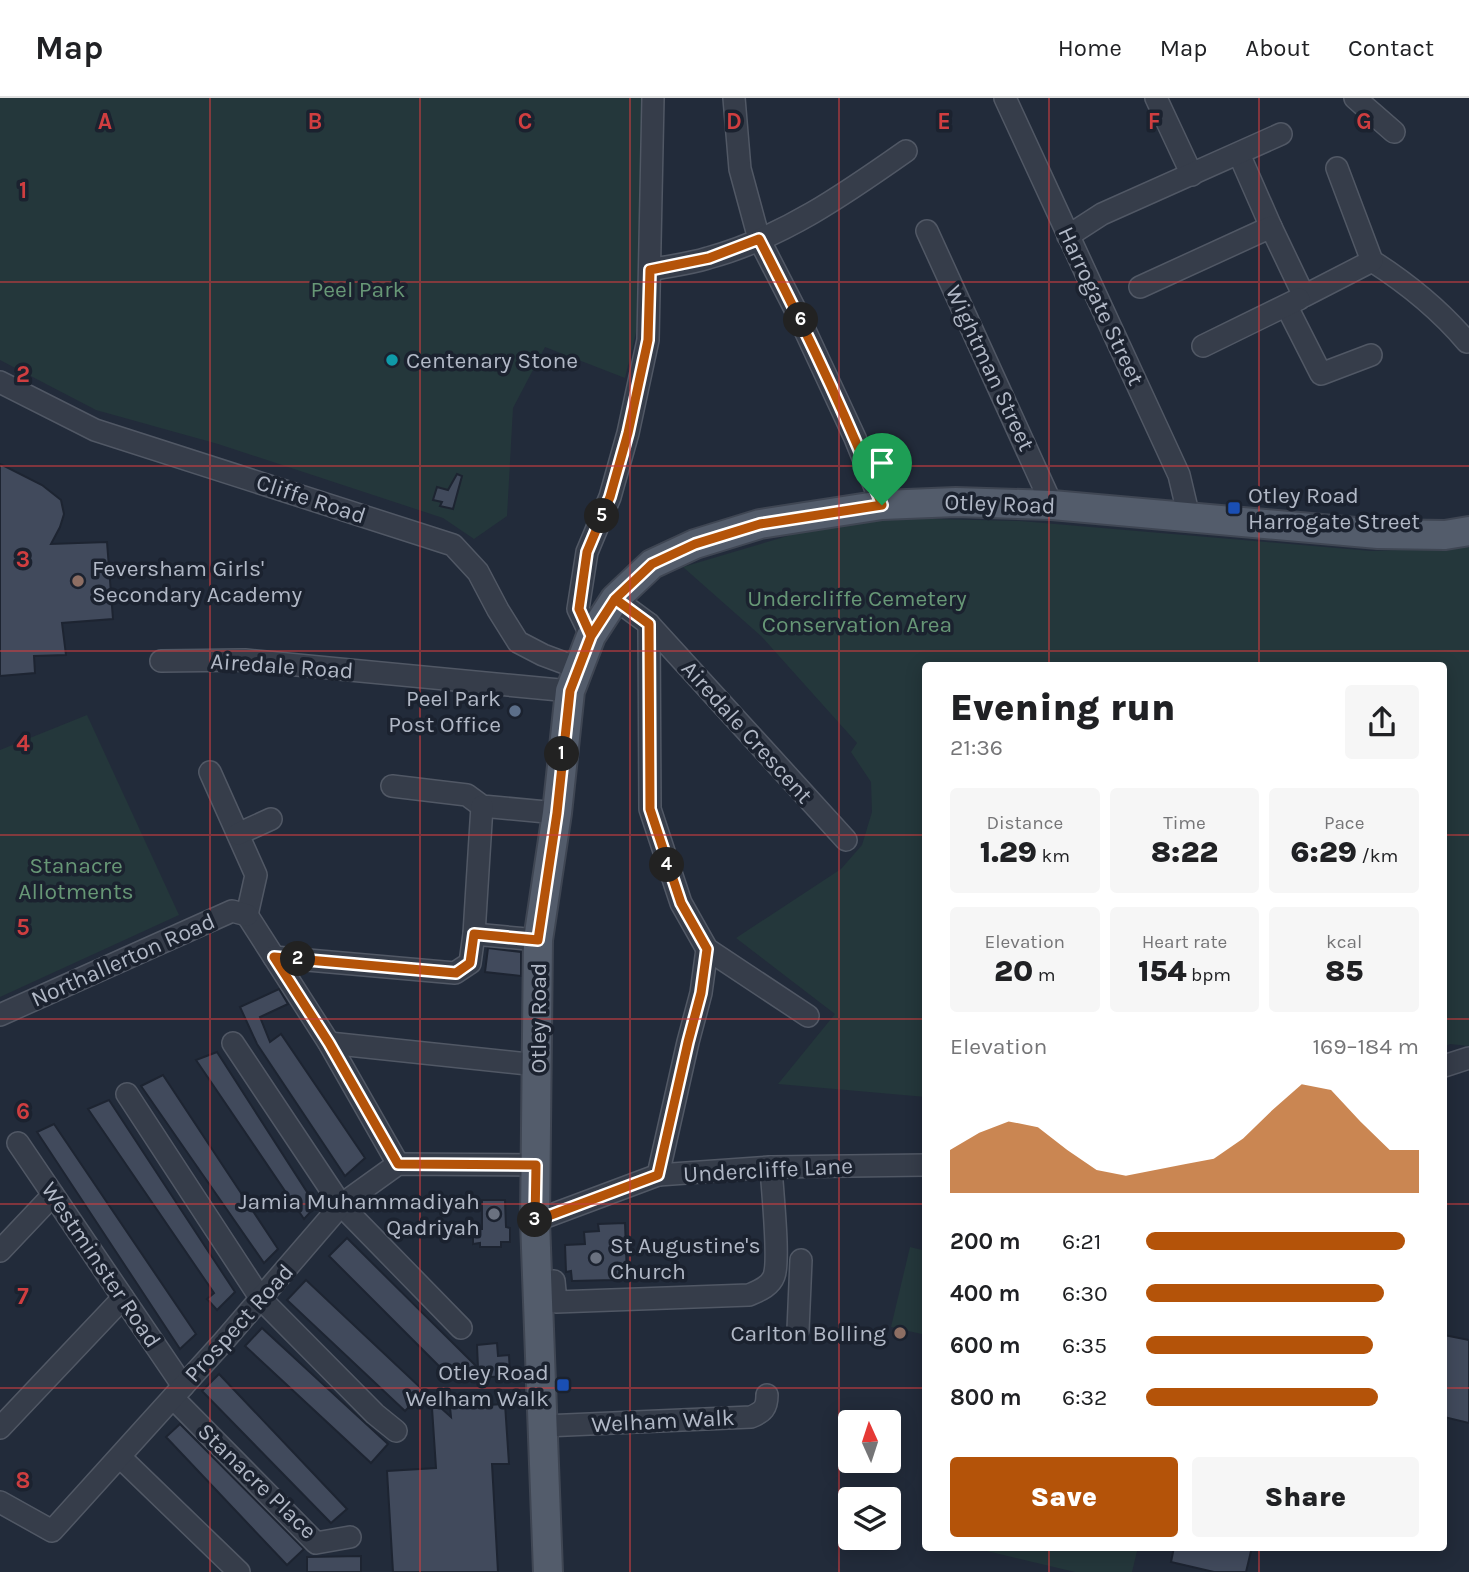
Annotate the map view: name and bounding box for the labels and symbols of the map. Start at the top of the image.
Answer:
text: A [98,108,112,135]
text: B [308,108,322,135]
text: C [518,108,532,135]
text: D [726,108,742,135]
text: E [937,108,951,135]
text: F [1148,108,1160,135]
text: G [1356,108,1372,135]
text: 1 [19,177,27,204]
street label: Harrogate Street [1052,222,1150,390]
park label: Peel Park [311,276,405,303]
street label: Wightman Street [940,281,1040,455]
pin: 6 [784,302,818,338]
place label: Centenary Stone [406,347,578,374]
marker: Centenary Stone [384,352,400,368]
text: 2 [16,361,30,388]
pin [852,433,912,505]
street label: Cliffe Road [253,469,369,529]
place label: Otley Road Harrogate Street [1248,482,1420,535]
street label: Otley Road [944,489,1056,519]
pin: 5 [584,498,620,534]
marker: Otley Road Harrogate Street [1226,500,1242,516]
text: 3 [16,546,30,573]
place label: Feversham Girls' Secondary Academy [92,555,302,608]
marker: Feversham Girls' Secondary Academy [70,573,86,589]
park label: Undercliffe Cemetery Conservation Area [747,585,967,638]
street label: Airedale Road [210,648,354,684]
street label: Airedale Crescent [676,655,818,809]
place label: Peel Park Post Office [388,685,501,738]
marker: Peel Park Post Office [507,703,523,719]
text: 4 [16,730,30,757]
pin: 1 [544,736,580,772]
pin: 4 [650,848,684,882]
park label: Stanacre Allotments [18,852,134,905]
street label: Northallerton Road [27,907,219,1013]
text: 5 [16,914,30,941]
pin: 2 [280,942,316,976]
street label: Otley Road [525,963,552,1073]
text: 6 [16,1098,30,1125]
street label: Undercliffe Lane [682,1152,854,1188]
street label: Westminster Road [36,1177,166,1353]
place label: Jamia Muhammadiyah Qadriyah [238,1188,480,1241]
pin: 3 [518,1202,552,1238]
marker: Jamia Muhammadiyah Qadriyah [486,1206,502,1222]
place label: St Augustine's Church [610,1232,761,1285]
marker: St Augustine's Church [588,1250,604,1266]
street label: Prospect Road [179,1258,299,1388]
text: 7 [17,1283,29,1310]
place label: Carlton Bolling [730,1320,886,1347]
marker: Carlton Bolling [892,1325,908,1341]
place label: Otley Road Welham Walk [406,1359,549,1412]
marker: Otley Road Welham Walk [555,1377,571,1393]
street label: Welham Walk [591,1404,735,1438]
north arrow [838,1410,901,1474]
street label: Stanacre Place [192,1418,322,1544]
text: 8 [16,1467,30,1494]

